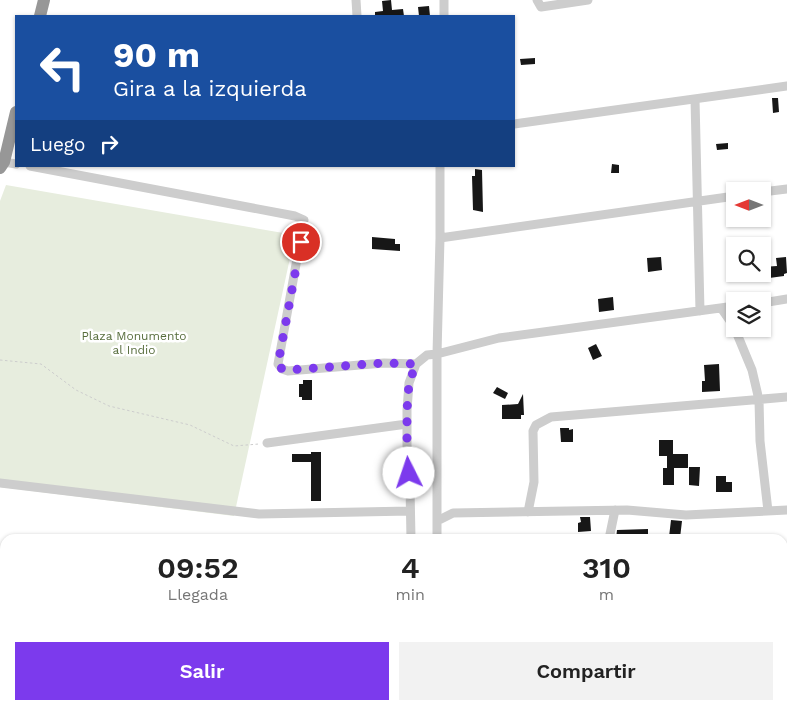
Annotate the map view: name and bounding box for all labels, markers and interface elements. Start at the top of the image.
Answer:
text: 90 m [113,34,200,76]
icon: left [30,35,95,100]
text: Gira a la izquierda [113,76,307,101]
icon: right [95,130,123,158]
text: Luego [30,133,85,156]
north arrow [726,182,771,228]
map controls [726,182,771,337]
pin [280,221,322,263]
icon: arrive [287,228,315,256]
button: search [726,237,771,282]
button: layers [726,292,771,337]
park label: Plaza Monumento al Indio [82,329,186,357]
position arrow [382,446,434,498]
text: 09:52 [157,550,239,585]
text: 4 [401,550,420,585]
text: 310 [582,550,631,585]
text: Llegada [168,585,228,604]
text: min [396,585,425,604]
text: m [599,585,614,604]
button: Salir [15,642,389,700]
button: Compartir [399,642,773,700]

